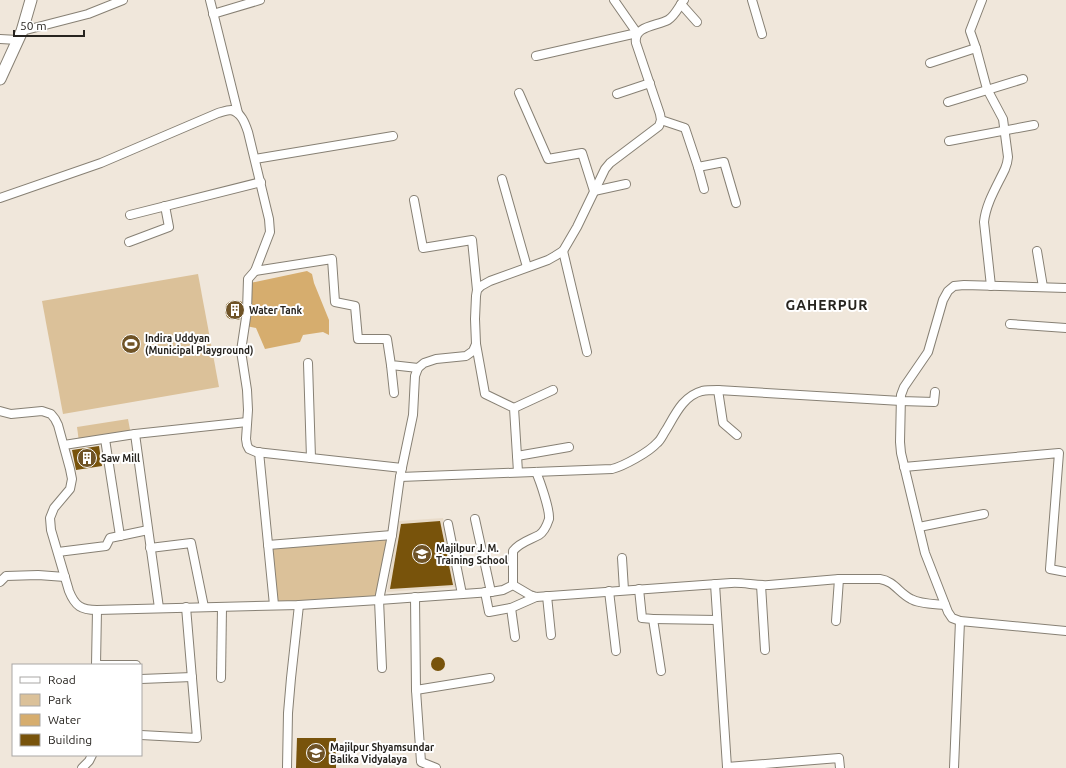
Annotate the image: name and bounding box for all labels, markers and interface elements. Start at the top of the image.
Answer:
scale bar [14,12,84,38]
text: 50 m [20,19,47,32]
district label: GAHERPUR [785,297,869,313]
building icon: Water Tank [224,299,246,321]
place label: Water Tank [249,305,303,316]
sports icon: Indira Uddyan (Municipal Playground) [120,333,142,355]
place label: Indira Uddyan (Municipal Playground) [145,333,253,357]
building icon: Saw Mill [76,447,98,469]
place label: Saw Mill [101,453,140,464]
school or university icon: Majilpur J. M. Training School [411,543,433,565]
place label: Majilpur J. M. Training School [436,543,508,566]
legend [12,664,142,756]
text: Road [48,673,76,686]
text: Park [48,693,72,706]
text: Water [48,713,81,726]
text: Building [48,733,92,746]
school or university icon: Majilpur Shyamsundar Balika Vidyalaya [305,742,327,764]
place label: Majilpur Shyamsundar Balika Vidyalaya [330,742,435,765]

